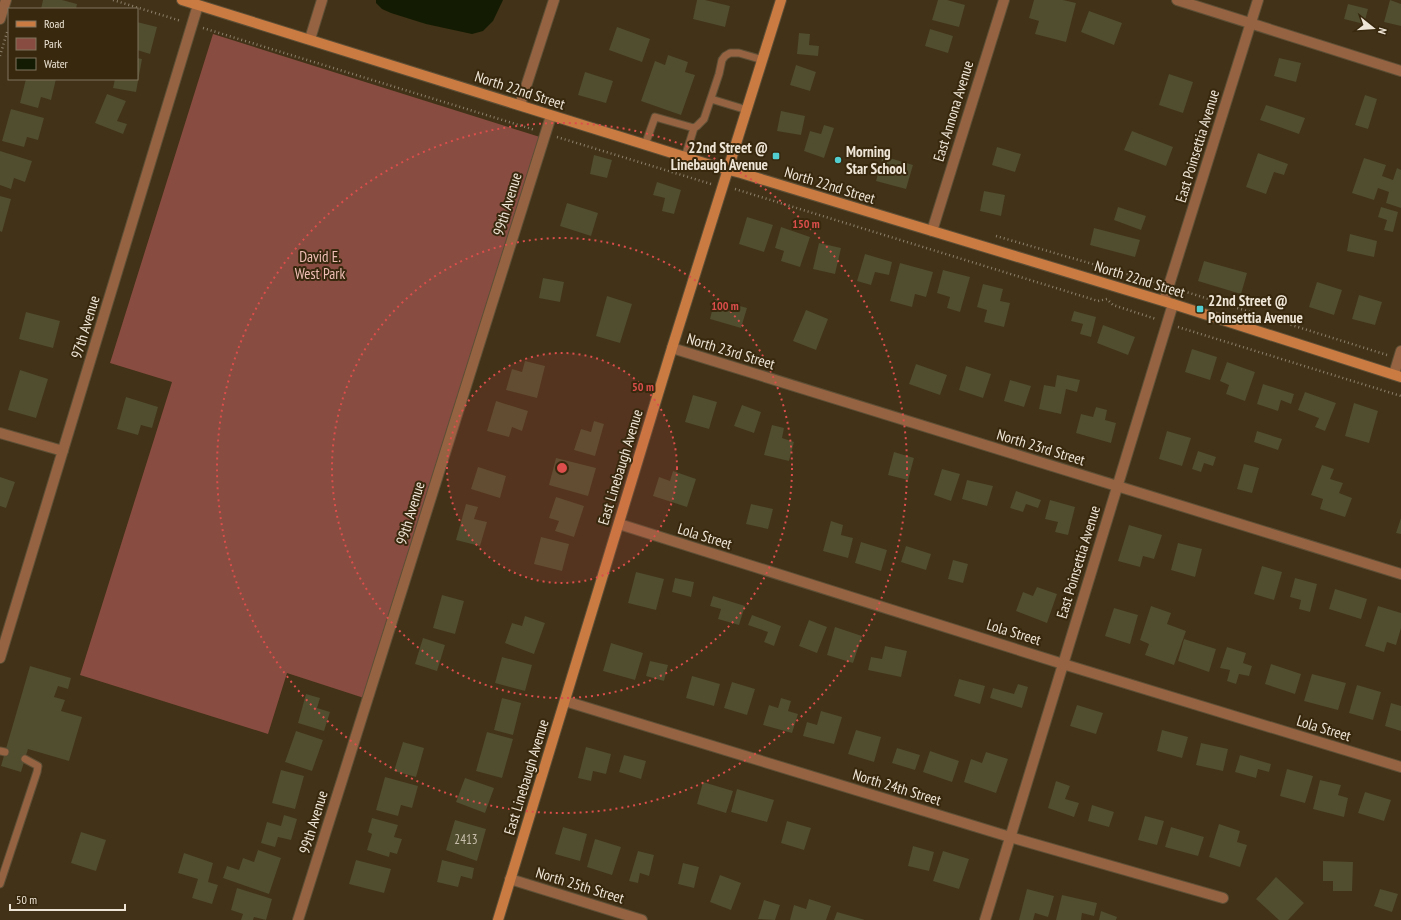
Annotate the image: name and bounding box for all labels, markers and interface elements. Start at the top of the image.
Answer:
legend [8,8,138,80]
north arrow [1353,8,1393,48]
text: Road [44,16,64,31]
text: N [1375,26,1390,36]
text: Park [44,36,62,51]
text: Water [44,56,69,71]
street label: East Annona Avenue [929,58,977,164]
street label: North 22nd Street [472,66,568,114]
street label: East Poinsettia Avenue [1171,87,1223,205]
place label: 22nd Street @ Linebaugh Avenue [671,138,768,174]
place label: Morning Star School [846,142,907,178]
marker: 22nd Street @ Linebaugh Avenue [771,151,781,161]
marker: Morning Star School [833,155,843,165]
street label: North 22nd Street [782,162,878,208]
street label: 99th Avenue [488,170,526,238]
text: 150 m [792,216,820,231]
park label: David E. West Park [295,247,345,283]
street label: North 22nd Street [1092,256,1188,302]
place label: 22nd Street @ Poinsettia Avenue [1208,291,1303,327]
street label: 97th Avenue [66,293,104,361]
text: 100 m [711,298,739,313]
marker: 22nd Street @ Poinsettia Avenue [1195,304,1205,314]
street label: North 23rd Street [685,329,777,373]
text: 50 m [632,379,654,394]
street label: East Linebaugh Avenue [593,407,647,527]
street label: North 23rd Street [995,425,1087,469]
centre of rings [555,461,569,475]
street label: 99th Avenue [391,479,429,547]
street label: East Poinsettia Avenue [1052,503,1104,621]
street label: Lola Street [676,519,734,553]
street label: Lola Street [985,615,1043,649]
street label: Lola Street [1295,711,1353,745]
street label: East Linebaugh Avenue [499,717,553,837]
street label: North 24th Street [851,765,943,809]
street label: 99th Avenue [294,788,332,856]
house number: 2413 [454,831,478,848]
street label: North 25th Street [534,863,626,907]
scale bar [10,886,125,912]
text: 50 m [16,892,37,907]

